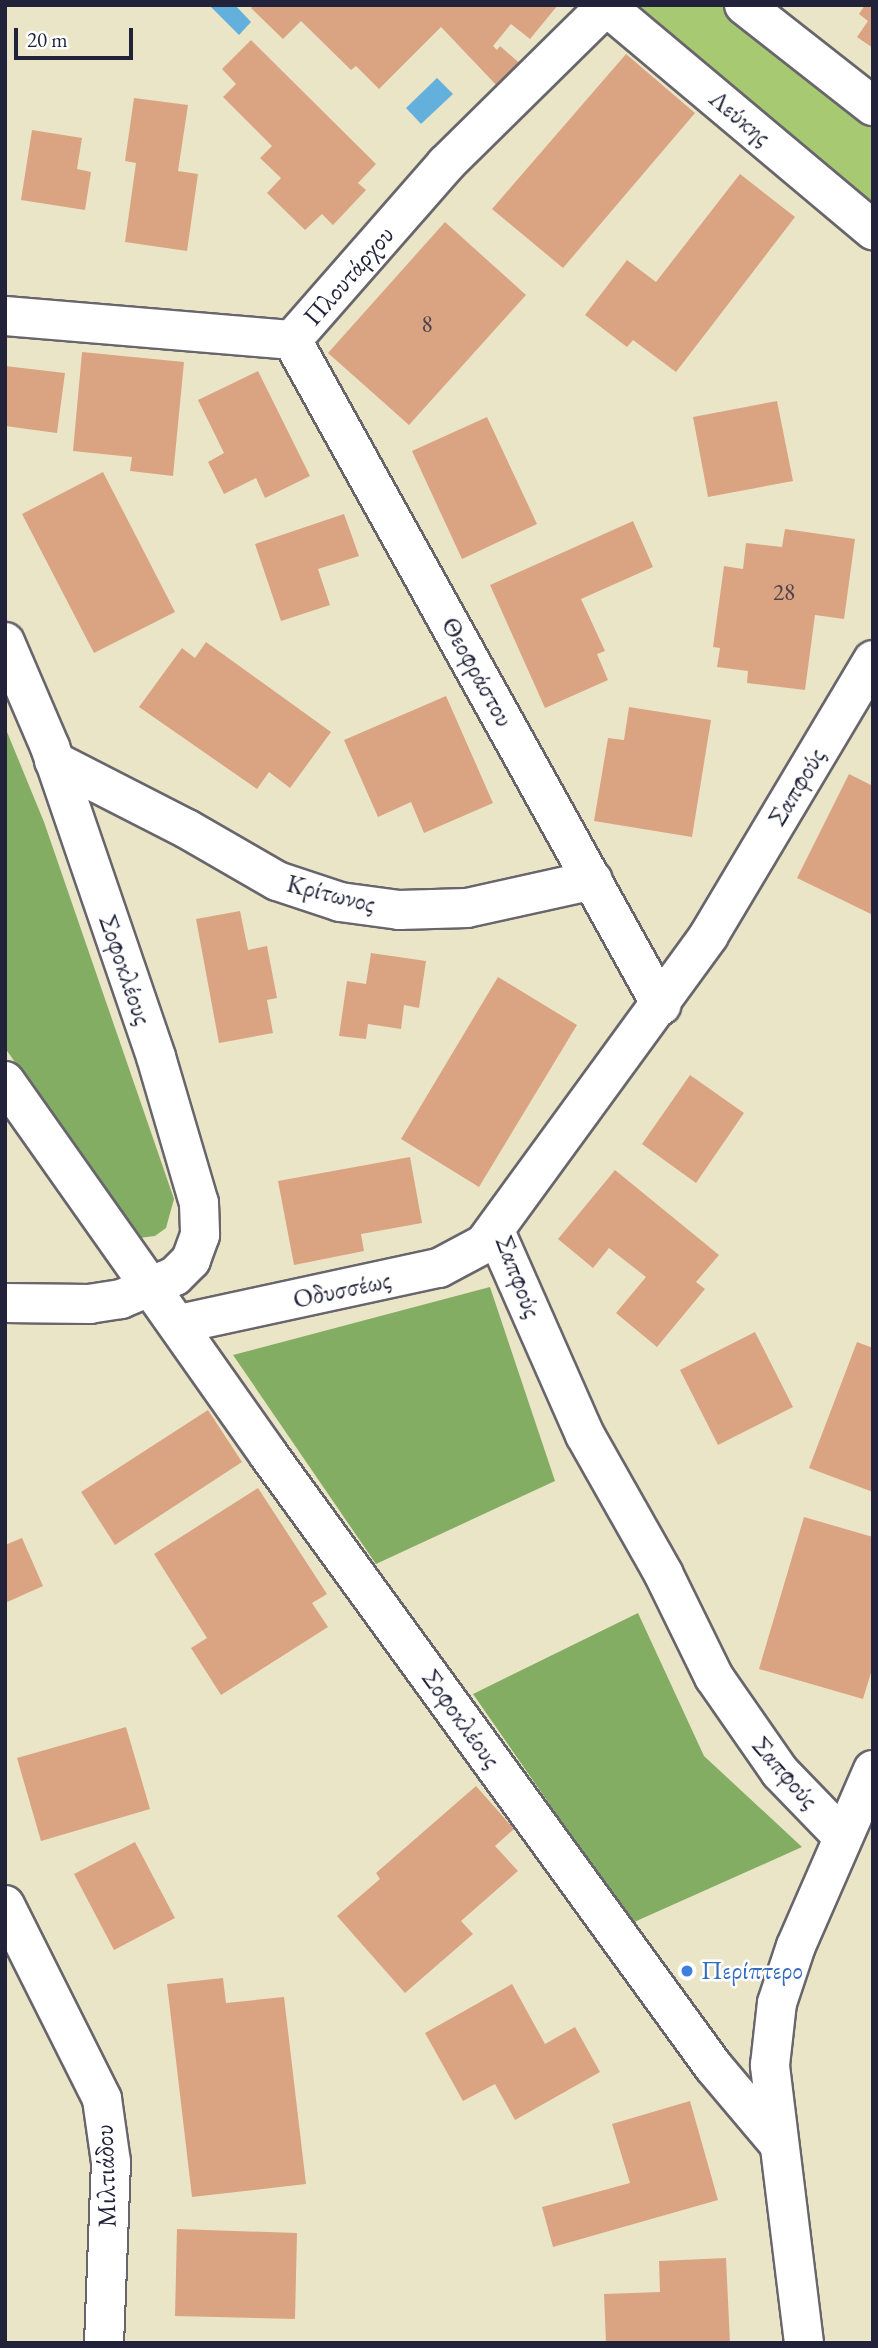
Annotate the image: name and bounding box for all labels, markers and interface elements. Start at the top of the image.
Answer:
scale bar [18,14,136,58]
text: 20 m [27,26,68,53]
street label: Λεύκης [703,83,777,153]
street label: Πλουτάρχου [297,220,401,332]
house number: 8 [421,310,433,338]
house number: 28 [773,578,795,606]
street label: Θεοφράστου [434,612,520,732]
street label: Σαπφούς [762,742,832,832]
street label: Κρίτωνος [283,868,379,920]
street label: Σοφοκλέους [92,911,158,1029]
street label: Σαπφούς [488,1231,548,1323]
street label: Οδυσσέως [290,1264,394,1316]
street label: Σοφοκλέους [415,1664,507,1774]
street label: Σαπφούς [745,1730,825,1816]
place label: Περίπτερο [701,1955,803,1987]
marker: Περίπτερο [679,1963,695,1979]
street label: Μιλτιάδου [89,2124,123,2228]

